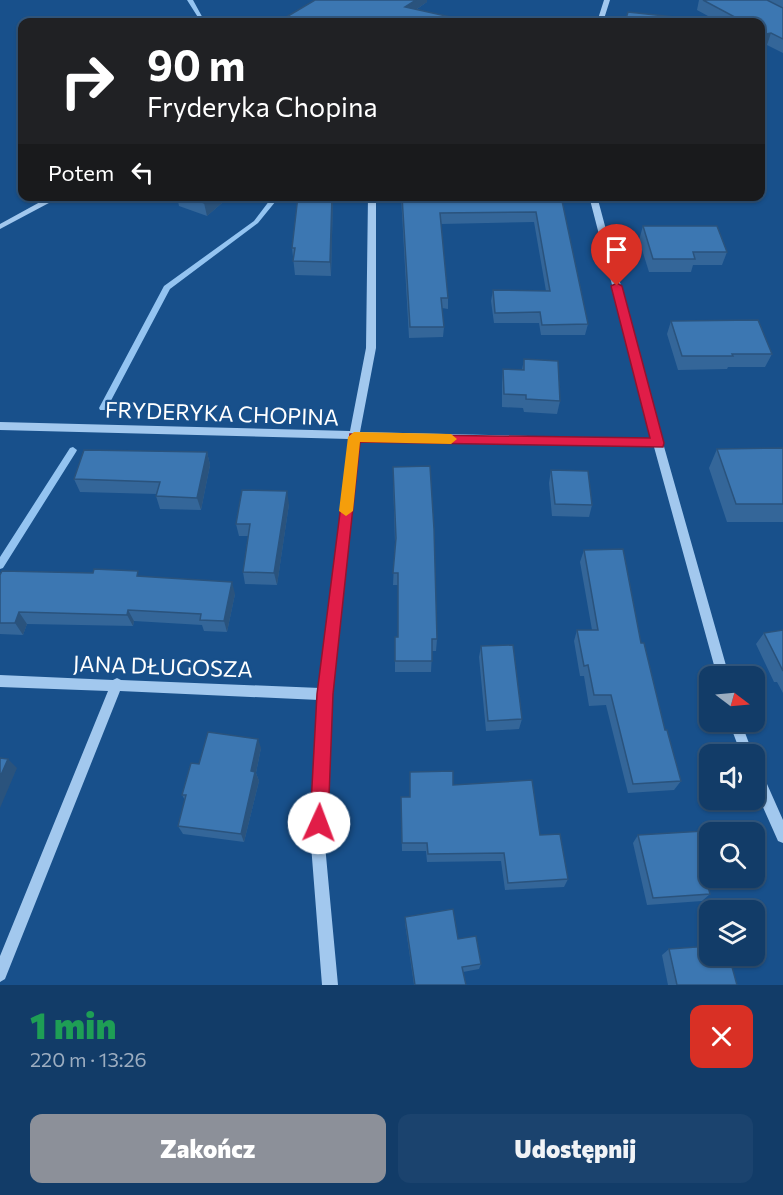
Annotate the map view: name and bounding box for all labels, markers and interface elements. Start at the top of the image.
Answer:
text: 90 m [147,38,246,90]
icon: right [48,42,126,120]
text: Fryderyka Chopina [147,90,378,123]
icon: left [126,156,159,189]
text: Potem [48,159,114,186]
pin [591,224,642,286]
icon: arrive [600,233,633,266]
street label: FRYDERYKA CHOPINA [104,395,340,431]
street label: JANA DŁUGOSZA [73,649,253,683]
north arrow [699,666,765,732]
map controls [699,666,765,966]
button: sound [699,744,765,810]
position arrow [287,791,351,855]
button: search [699,822,765,888]
button: layers [699,900,765,966]
text: 1 min [30,1002,116,1046]
button: close [690,1005,753,1068]
text: 220 m · 13:26 [30,1047,147,1071]
button: Zakończ [30,1114,386,1183]
button: Udostępnij [398,1114,753,1183]

